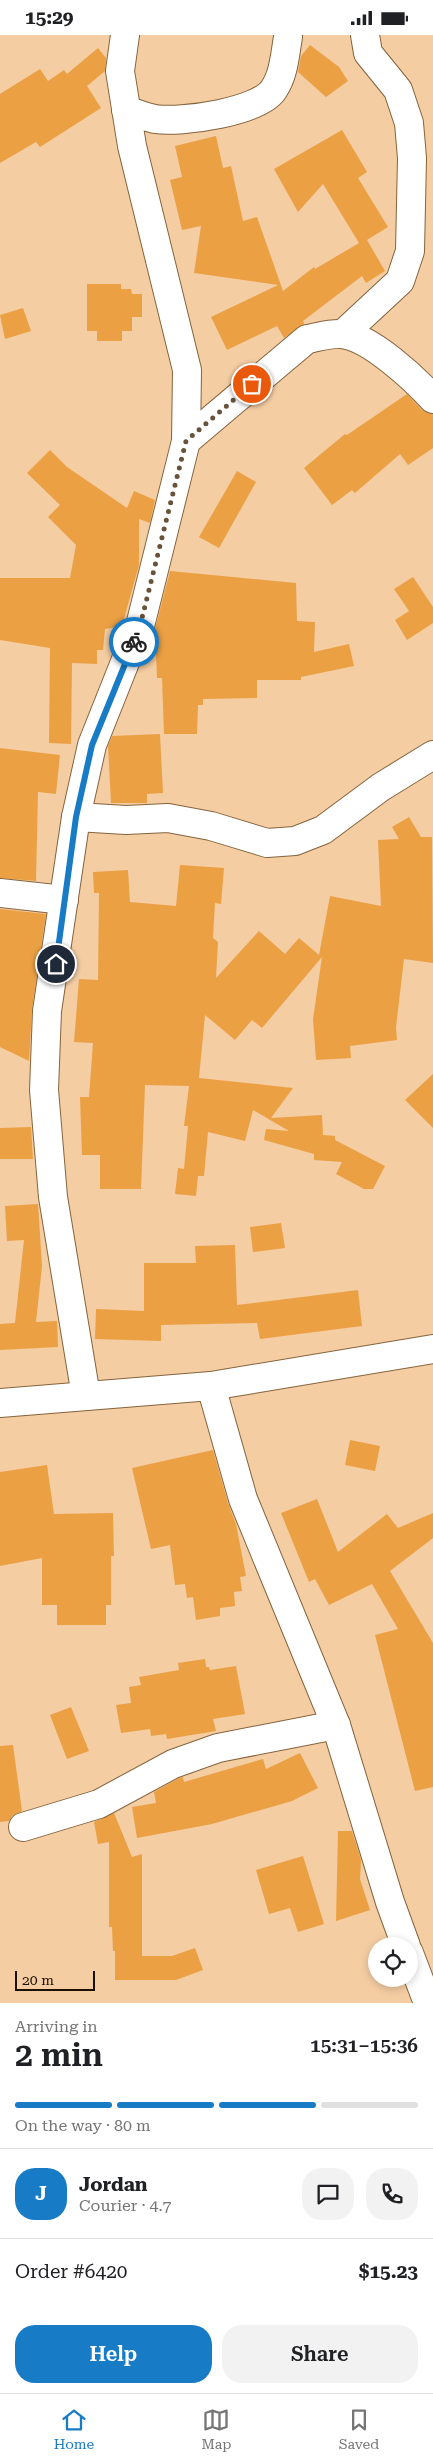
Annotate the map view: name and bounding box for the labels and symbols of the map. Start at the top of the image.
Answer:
pin [231,363,273,405]
courier [109,617,159,667]
pin [35,943,77,985]
scale bar [15,1968,95,1991]

